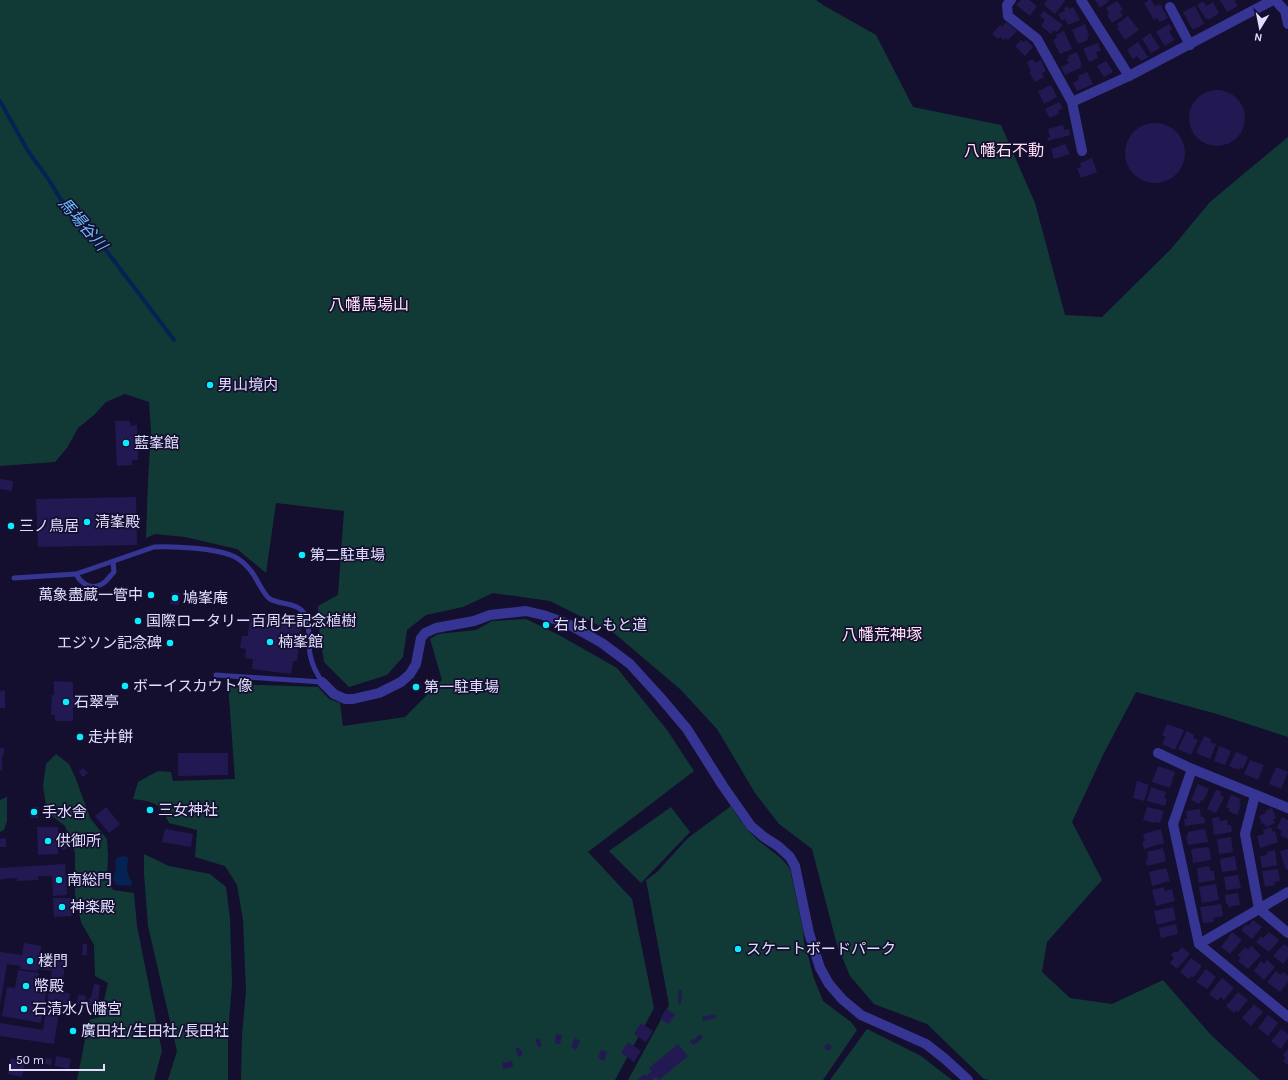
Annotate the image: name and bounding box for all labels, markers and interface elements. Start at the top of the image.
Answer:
north arrow [1240,8,1280,48]
text: N [1253,30,1263,44]
district label: 八幡石不動 [964,141,1044,160]
water label: 馬場谷川 [55,194,112,256]
district label: 八幡馬場山 [329,295,409,314]
place label: 男山境内 [218,376,278,394]
marker: 男山境内 [205,380,215,390]
place label: 藍峯館 [134,434,179,452]
marker: 藍峯館 [121,438,131,448]
place label: 清峯殿 [95,513,140,531]
place label: 三ノ鳥居 [19,517,79,535]
marker: 清峯殿 [82,517,92,527]
marker: 三ノ鳥居 [6,521,16,531]
place label: 第二駐車場 [310,546,385,564]
marker: 第二駐車場 [297,550,307,560]
place label: 萬象盡蔵一管中 [38,586,143,604]
place label: 鳩峯庵 [183,589,228,607]
marker: 萬象盡蔵一管中 [146,590,156,600]
marker: 鳩峯庵 [170,593,180,603]
place label: 国際ロータリー百周年記念植樹 [146,612,356,630]
marker: 国際ロータリー百周年記念植樹 [133,616,143,626]
place label: 右 はしもと道 [554,616,647,634]
marker: 右 はしもと道 [541,620,551,630]
district label: 八幡荒神塚 [842,625,922,644]
place label: 楠峯館 [278,633,323,651]
place label: エジソン記念碑 [57,634,162,652]
marker: 楠峯館 [265,637,275,647]
marker: エジソン記念碑 [165,638,175,648]
place label: ボーイスカウト像 [133,677,253,695]
place label: 第一駐車場 [424,678,499,696]
marker: ボーイスカウト像 [120,681,130,691]
marker: 第一駐車場 [411,682,421,692]
place label: 石翠亭 [74,693,119,711]
marker: 石翠亭 [61,697,71,707]
place label: 走井餅 [88,728,133,746]
marker: 走井餅 [75,732,85,742]
place label: 三女神社 [158,801,218,819]
place label: 手水舎 [42,803,87,821]
marker: 三女神社 [145,805,155,815]
marker: 手水舎 [29,807,39,817]
place label: 供御所 [56,832,101,850]
marker: 供御所 [43,836,53,846]
place label: 南総門 [67,871,112,889]
marker: 南総門 [54,875,64,885]
place label: 神楽殿 [70,898,115,916]
marker: 神楽殿 [57,902,67,912]
place label: スケートボードパーク [746,940,896,958]
marker: スケートボードパーク [733,944,743,954]
place label: 楼門 [38,952,68,970]
marker: 楼門 [25,956,35,966]
place label: 幣殿 [34,977,64,995]
marker: 幣殿 [21,981,31,991]
place label: 石清水八幡宮 [32,1000,122,1018]
marker: 石清水八幡宮 [19,1004,29,1014]
place label: 廣田社/生田社/長田社 [81,1022,229,1040]
marker: 廣田社/生田社/長田社 [68,1026,78,1036]
scale bar [10,1046,104,1072]
text: 50 m [16,1053,44,1067]

